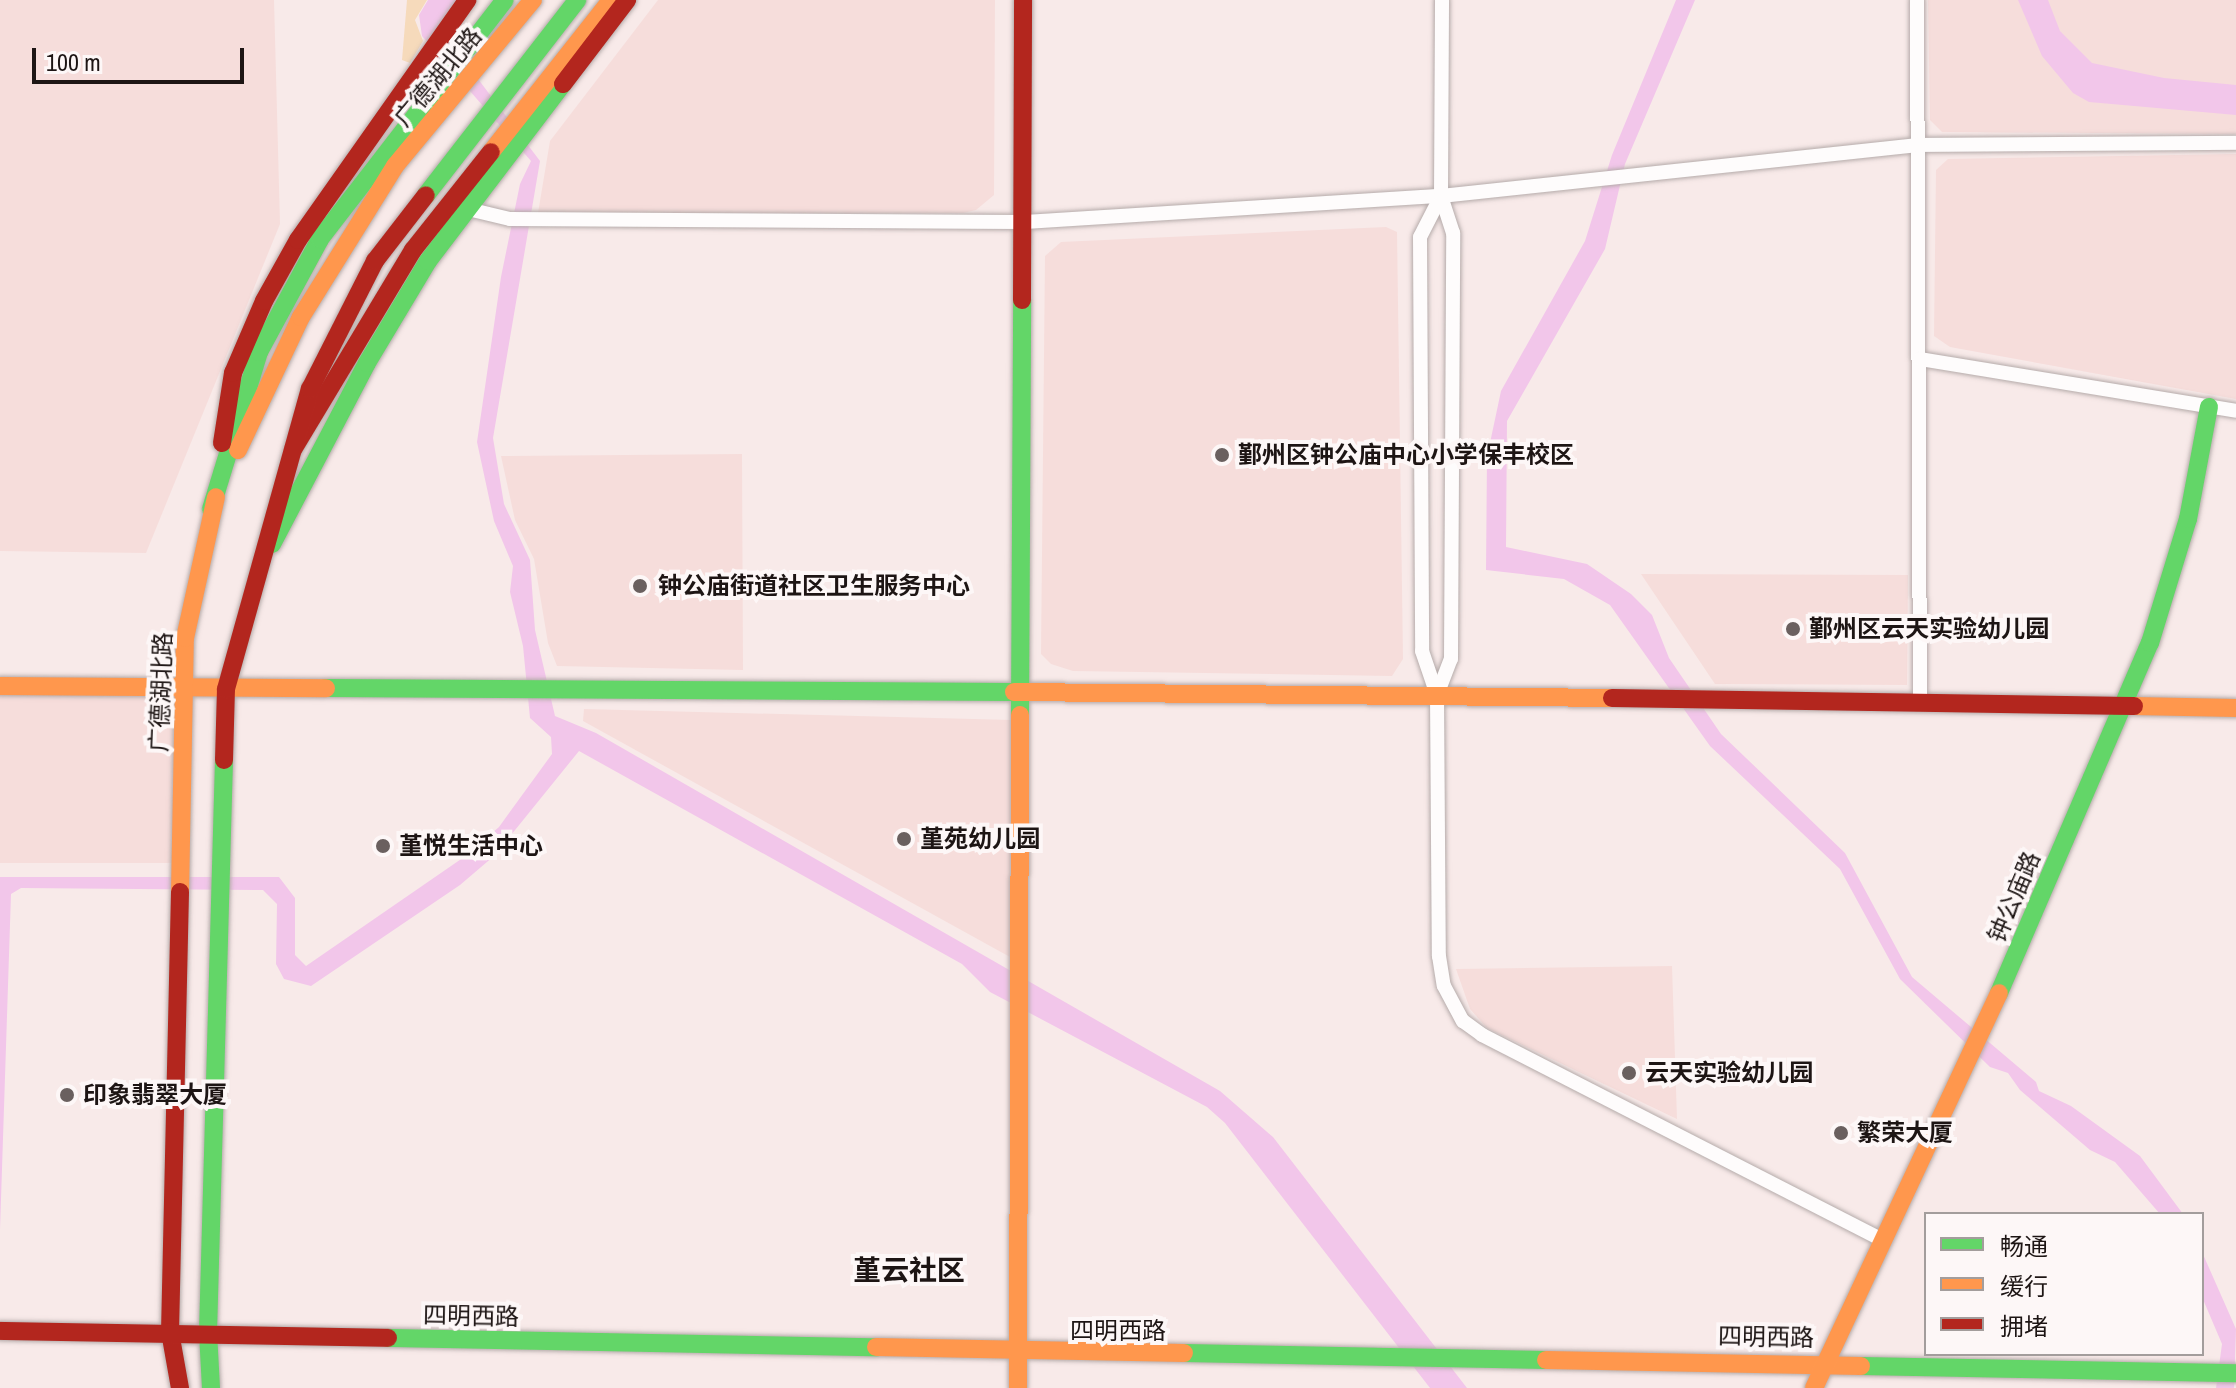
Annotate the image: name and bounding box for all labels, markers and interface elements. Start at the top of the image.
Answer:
street label: 广德湖北路 [388,22,488,132]
scale bar [36,32,248,82]
text: 100 m [46,46,101,78]
place label: 鄞州区钟公庙中心小学保丰校区 [1238,441,1574,469]
marker: 鄞州区钟公庙中心小学保丰校区 [1213,446,1231,464]
place label: 钟公庙街道社区卫生服务中心 [658,572,970,600]
marker: 钟公庙街道社区卫生服务中心 [629,575,651,597]
place label: 鄞州区云天实验幼儿园 [1809,615,2049,643]
marker: 鄞州区云天实验幼儿园 [1784,620,1802,638]
street label: 广德湖北路 [145,632,177,752]
place label: 堇苑幼儿园 [920,825,1040,853]
marker: 堇苑幼儿园 [895,830,913,848]
place label: 堇悦生活中心 [399,832,543,860]
marker: 堇悦生活中心 [374,837,392,855]
street label: 钟公庙路 [1982,847,2046,947]
place label: 云天实验幼儿园 [1645,1059,1813,1087]
marker: 云天实验幼儿园 [1620,1064,1638,1082]
place label: 印象翡翠大厦 [83,1081,227,1109]
marker: 印象翡翠大厦 [58,1086,76,1104]
place label: 繁荣大厦 [1857,1119,1953,1147]
marker: 繁荣大厦 [1832,1124,1850,1142]
legend [1924,1212,2204,1356]
text: 畅通 [2000,1230,2048,1262]
district label: 堇云社区 [853,1253,965,1287]
text: 缓行 [2000,1270,2048,1302]
street label: 四明西路 [423,1301,519,1331]
text: 拥堵 [2000,1310,2048,1342]
street label: 四明西路 [1070,1317,1166,1345]
street label: 四明西路 [1718,1322,1814,1352]

